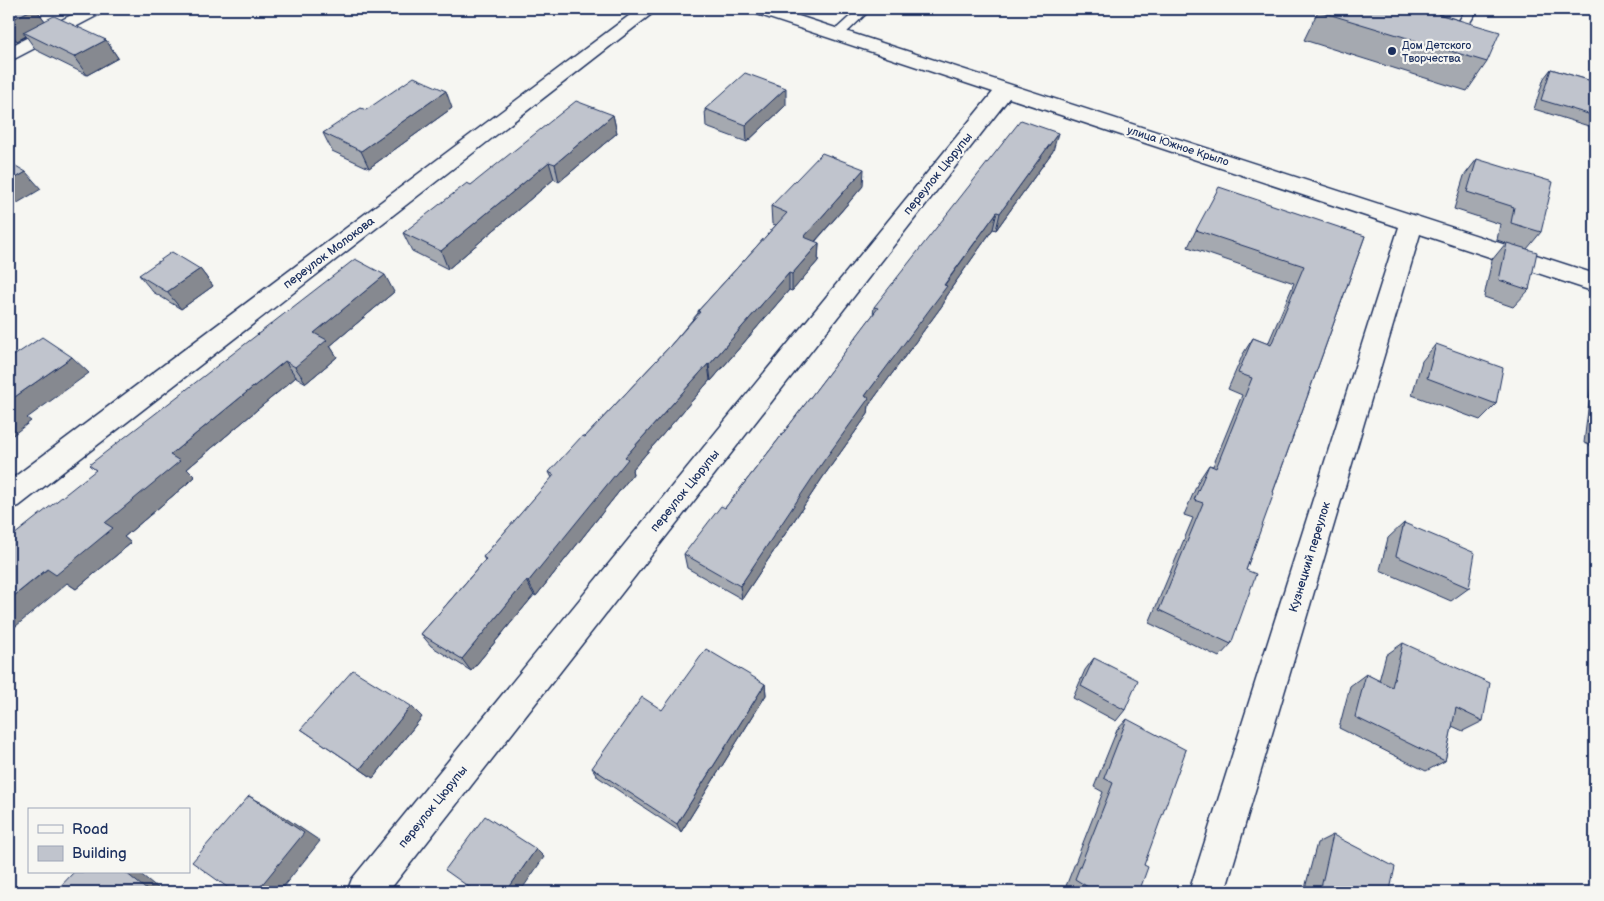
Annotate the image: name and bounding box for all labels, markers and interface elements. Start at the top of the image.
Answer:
place label: Дом Детского Творчества [1402,39,1471,65]
marker: Дом Детского Творчества [1386,45,1398,57]
street label: улица Южное Крыло [1126,123,1231,169]
street label: переулок Цюрупы [900,130,976,218]
street label: переулок Молокова [280,214,378,292]
street label: переулок Цюрупы [647,447,723,535]
street label: Кузнецкий переулок [1286,499,1334,614]
street label: переулок Цюрупы [395,763,471,851]
legend [28,808,190,874]
text: Road [72,820,108,839]
text: Building [72,844,127,863]

